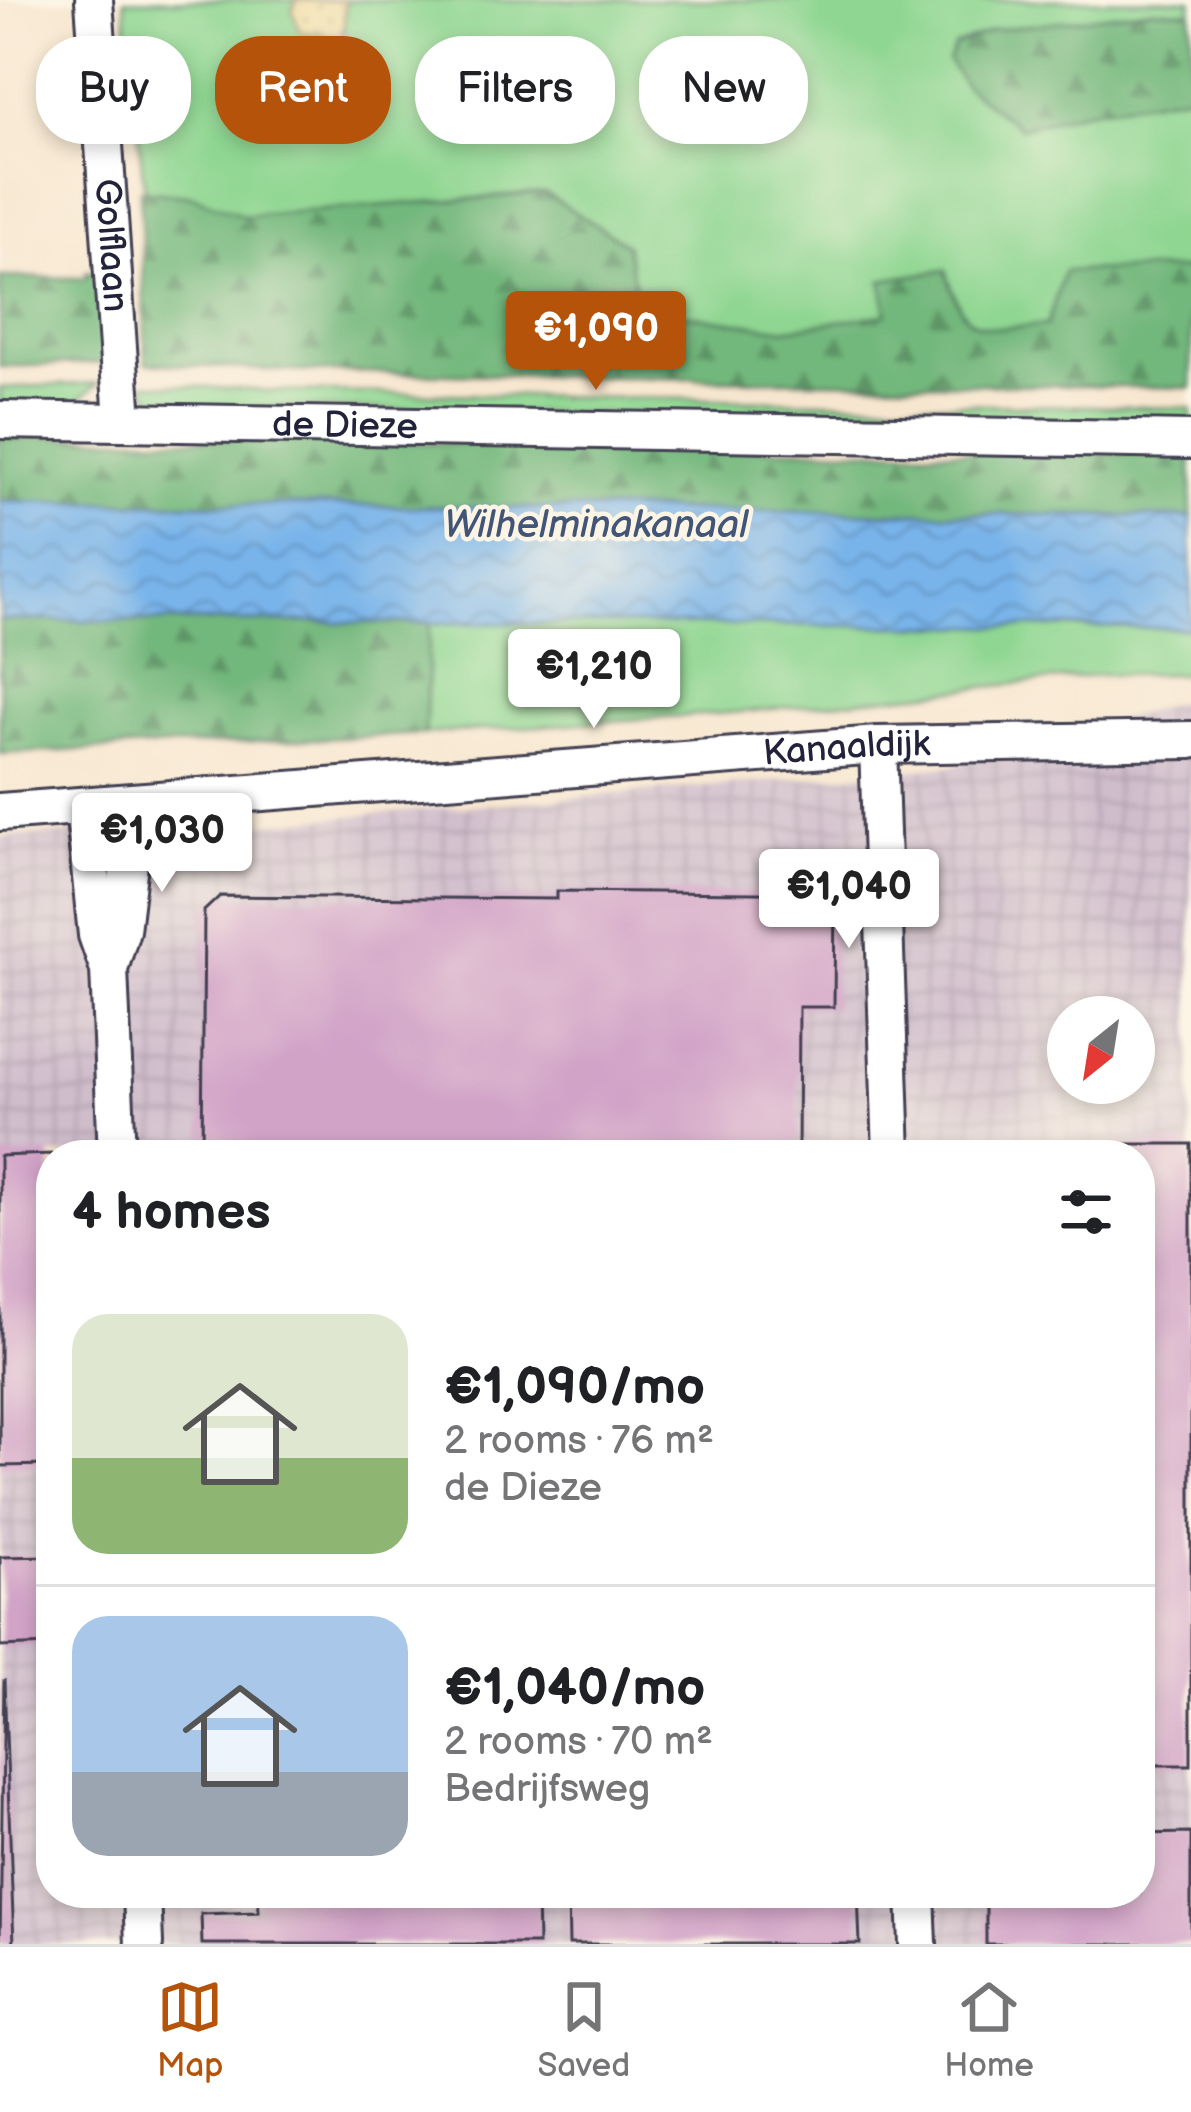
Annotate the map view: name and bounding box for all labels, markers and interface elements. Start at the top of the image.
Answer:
chip: Buy [36,36,191,144]
chip: Rent [215,36,391,144]
chip: Filters [415,36,615,144]
chip: New [639,36,808,144]
street label: Golflaan [85,177,137,313]
pin: €1,090 [498,291,694,393]
text: €1,090 [533,306,659,353]
street label: de Dieze [272,403,418,449]
water label: Wilhelminakanaal [444,502,749,549]
pin: €1,210 [496,629,692,731]
text: €1,210 [535,644,653,691]
street label: Kanaaldijk [761,723,931,775]
pin: €1,030 [64,793,260,895]
text: €1,030 [99,808,225,855]
pin: €1,040 [751,849,947,951]
text: €1,040 [786,864,912,911]
north arrow [1047,996,1155,1104]
map controls [1047,996,1155,1104]
icon: filters [1053,1179,1119,1245]
text: 4 homes [72,1182,271,1243]
text: €1,090/mo [444,1357,705,1418]
icon: home [168,1362,312,1506]
text: 2 rooms · 76 m² [444,1418,714,1465]
text: de Dieze [444,1465,602,1512]
text: €1,040/mo [444,1658,705,1719]
icon: home [168,1664,312,1808]
text: 2 rooms · 70 m² [444,1719,713,1766]
text: Bedrijfsweg [444,1766,650,1813]
tab: Map [157,1974,223,2086]
tab: Saved [537,1974,630,2086]
tab: Home [944,1974,1034,2086]

